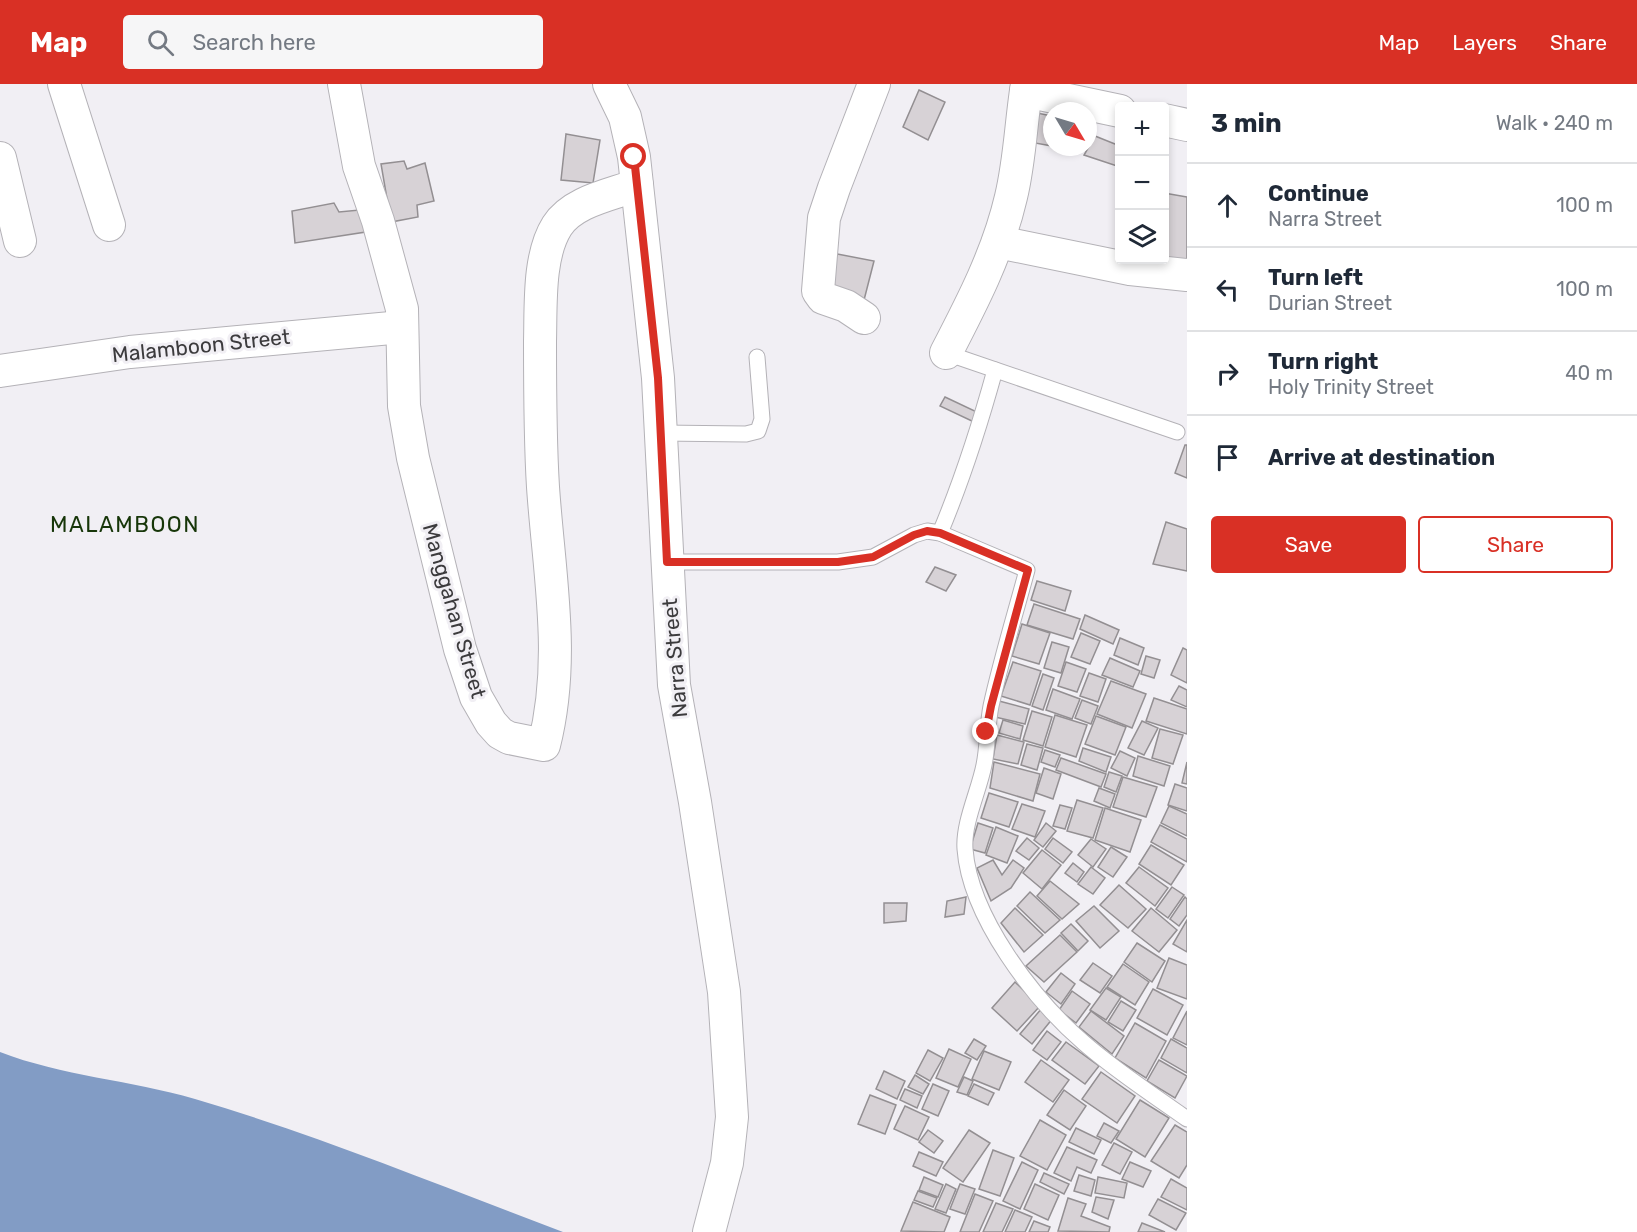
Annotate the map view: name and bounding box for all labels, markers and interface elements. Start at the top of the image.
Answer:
search box [123,15,543,69]
text: Map [30,26,87,59]
icon: search [144,26,177,59]
text: Search here [192,29,316,56]
text: Map [1378,30,1419,55]
text: Layers [1452,30,1517,55]
text: Share [1550,30,1607,55]
north arrow [1043,102,1097,156]
map controls [1115,102,1169,264]
button: + [1115,102,1169,156]
text: 3 min [1211,108,1282,139]
text: Walk · 240 m [1496,111,1613,135]
route start [620,143,646,169]
button: − [1115,156,1169,210]
text: Continue [1268,180,1369,207]
icon: ahead [1211,189,1244,222]
text: 100 m [1556,193,1613,217]
text: Narra Street [1268,207,1382,231]
button: layers [1115,210,1169,264]
text: Turn left [1268,264,1363,291]
icon: left [1211,273,1244,306]
text: 100 m [1556,277,1613,301]
text: Durian Street [1268,291,1392,315]
street label: Malamboon Street [111,324,291,367]
text: Turn right [1268,348,1378,375]
icon: right [1211,357,1244,390]
text: 40 m [1565,361,1613,385]
text: Holy Trinity Street [1268,375,1434,399]
icon: arrive [1211,441,1244,474]
text: Arrive at destination [1268,444,1495,471]
district label: MALAMBOON [50,511,200,538]
button: Save [1211,516,1406,573]
button: Share [1418,516,1613,573]
street label: Manggahan Street [418,521,491,701]
street label: Narra Street [657,597,692,719]
route end [972,718,998,744]

